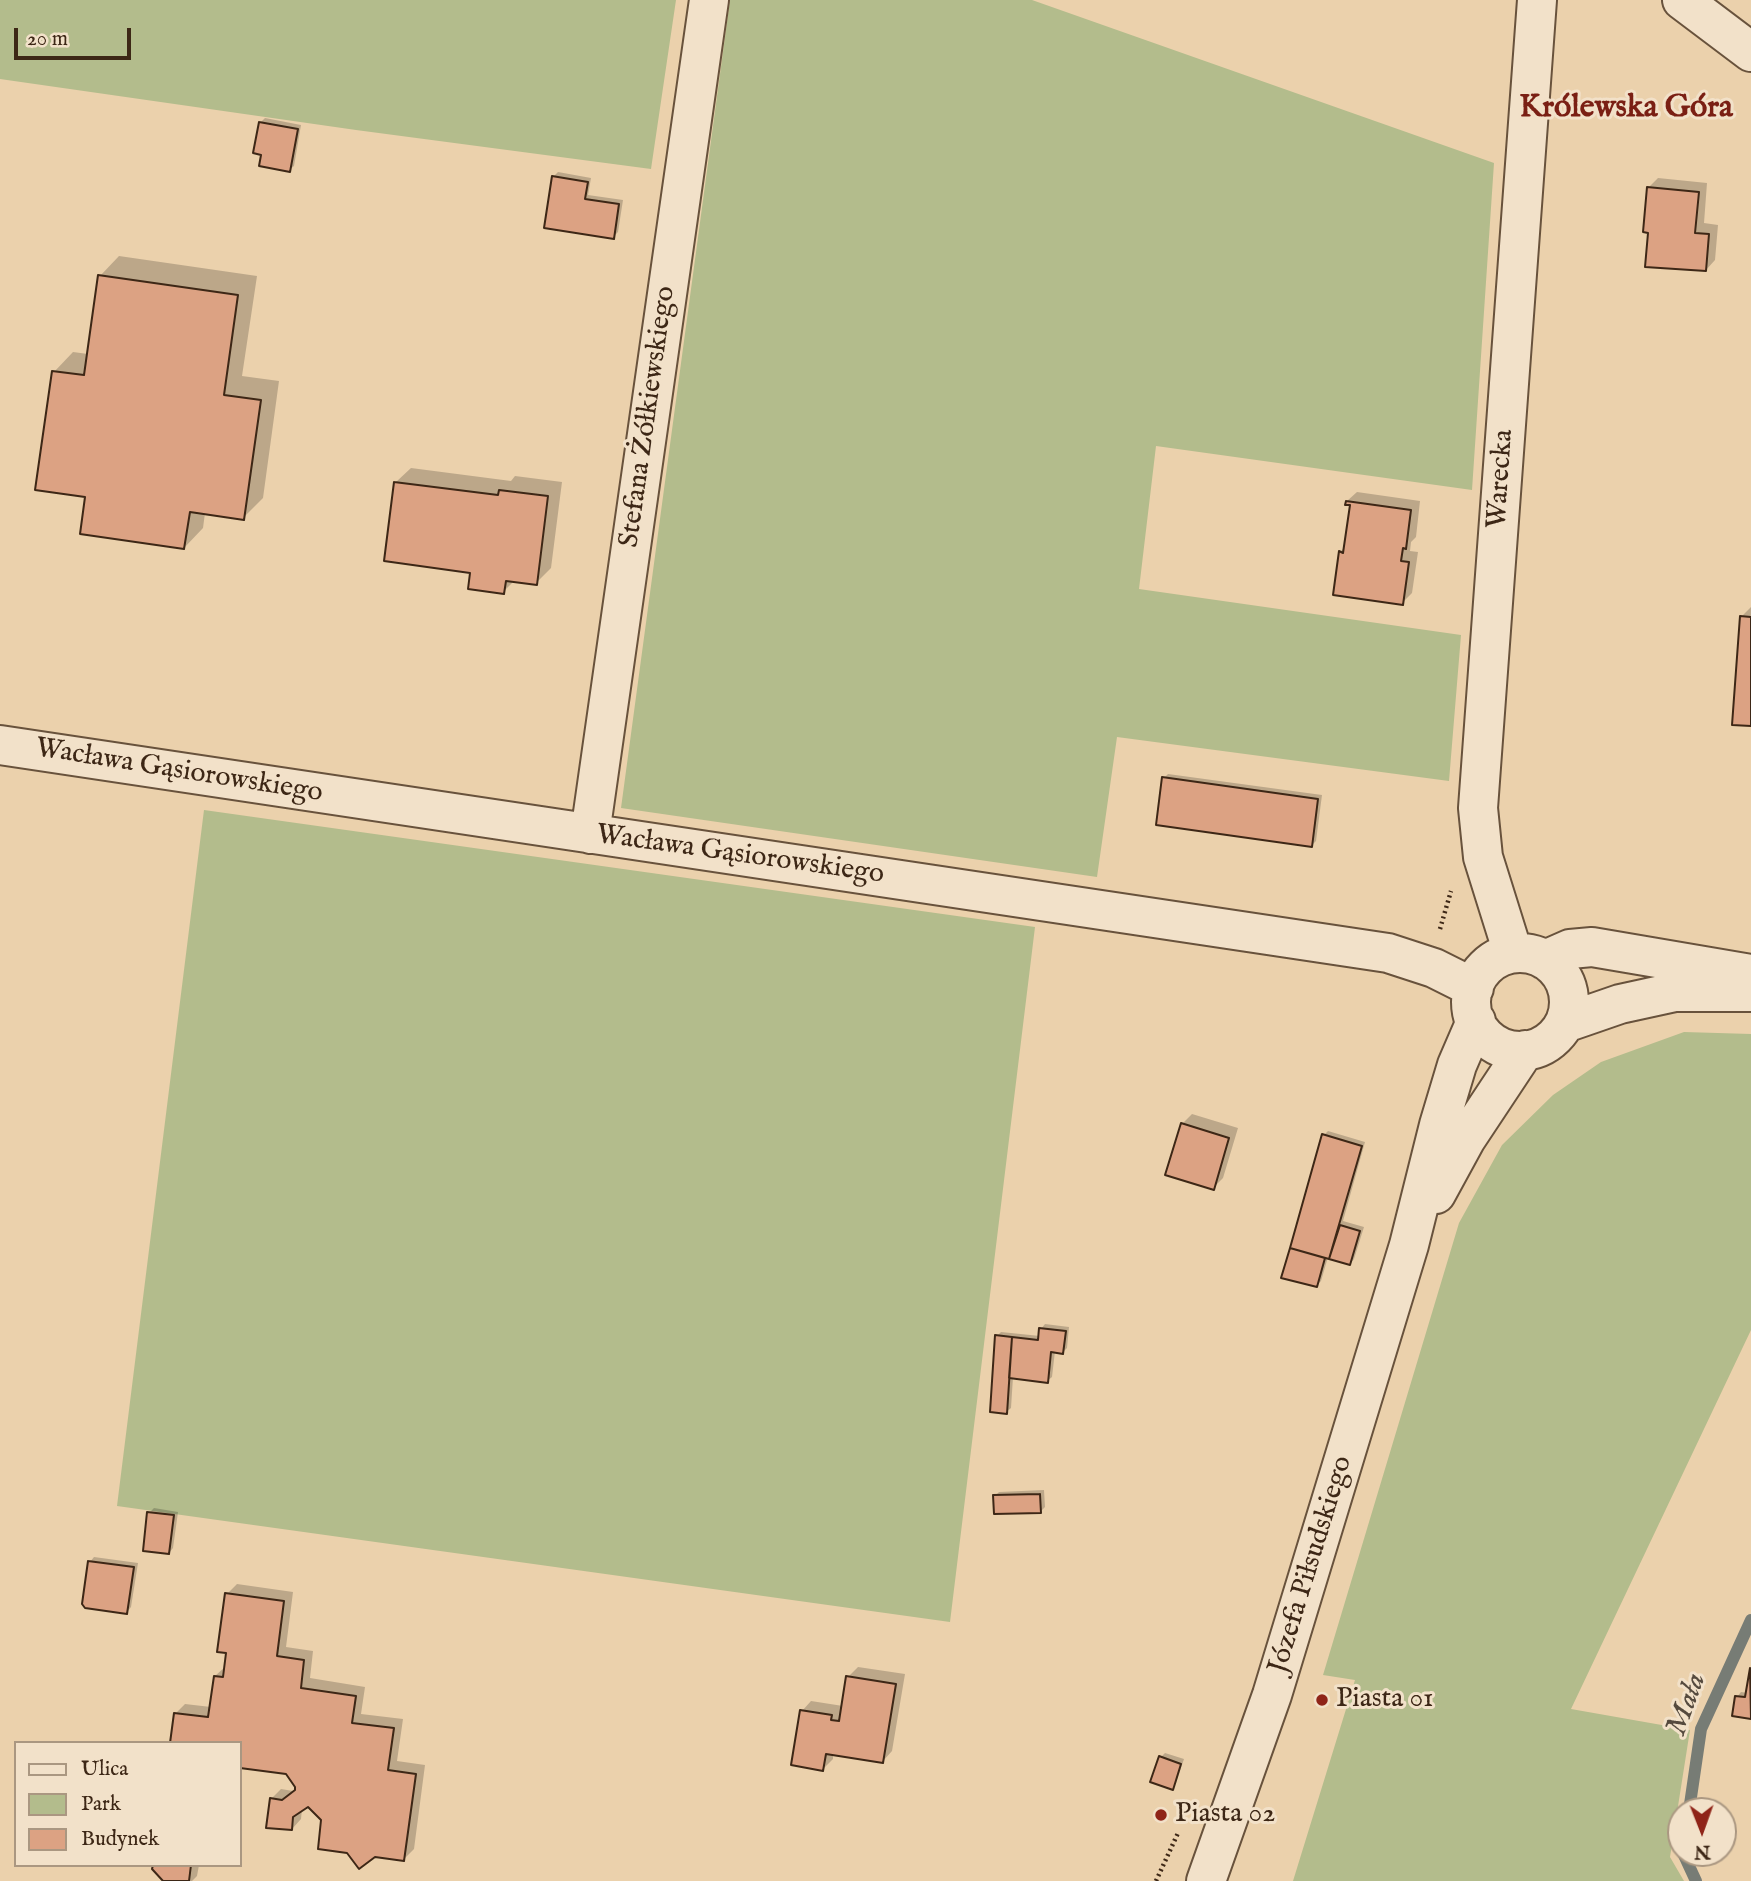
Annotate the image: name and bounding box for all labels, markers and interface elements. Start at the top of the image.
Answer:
scale bar [18,14,135,58]
text: 20 m [27,26,68,53]
district label: Królewska Góra [1519,90,1733,128]
street label: Stefana Żółkiewskiego [614,284,684,550]
street label: Warecka [1482,428,1522,530]
street label: Wacława Gąsiorowskiego [33,733,325,811]
street label: Wacława Gąsiorowskiego [594,819,886,893]
street label: Józefa Piłsudskiego [1263,1452,1361,1678]
water label: Mała [1660,1669,1716,1741]
place label: Piasta 01 [1336,1683,1433,1717]
marker: Piasta 01 [1314,1692,1330,1708]
legend [14,1741,242,1867]
text: Ulica [81,1756,128,1783]
text: Park [81,1791,121,1818]
north arrow [1667,1797,1737,1867]
place label: Piasta 02 [1175,1798,1275,1832]
marker: Piasta 02 [1153,1807,1169,1823]
text: Budynek [81,1826,159,1853]
text: N [1694,1839,1711,1863]

